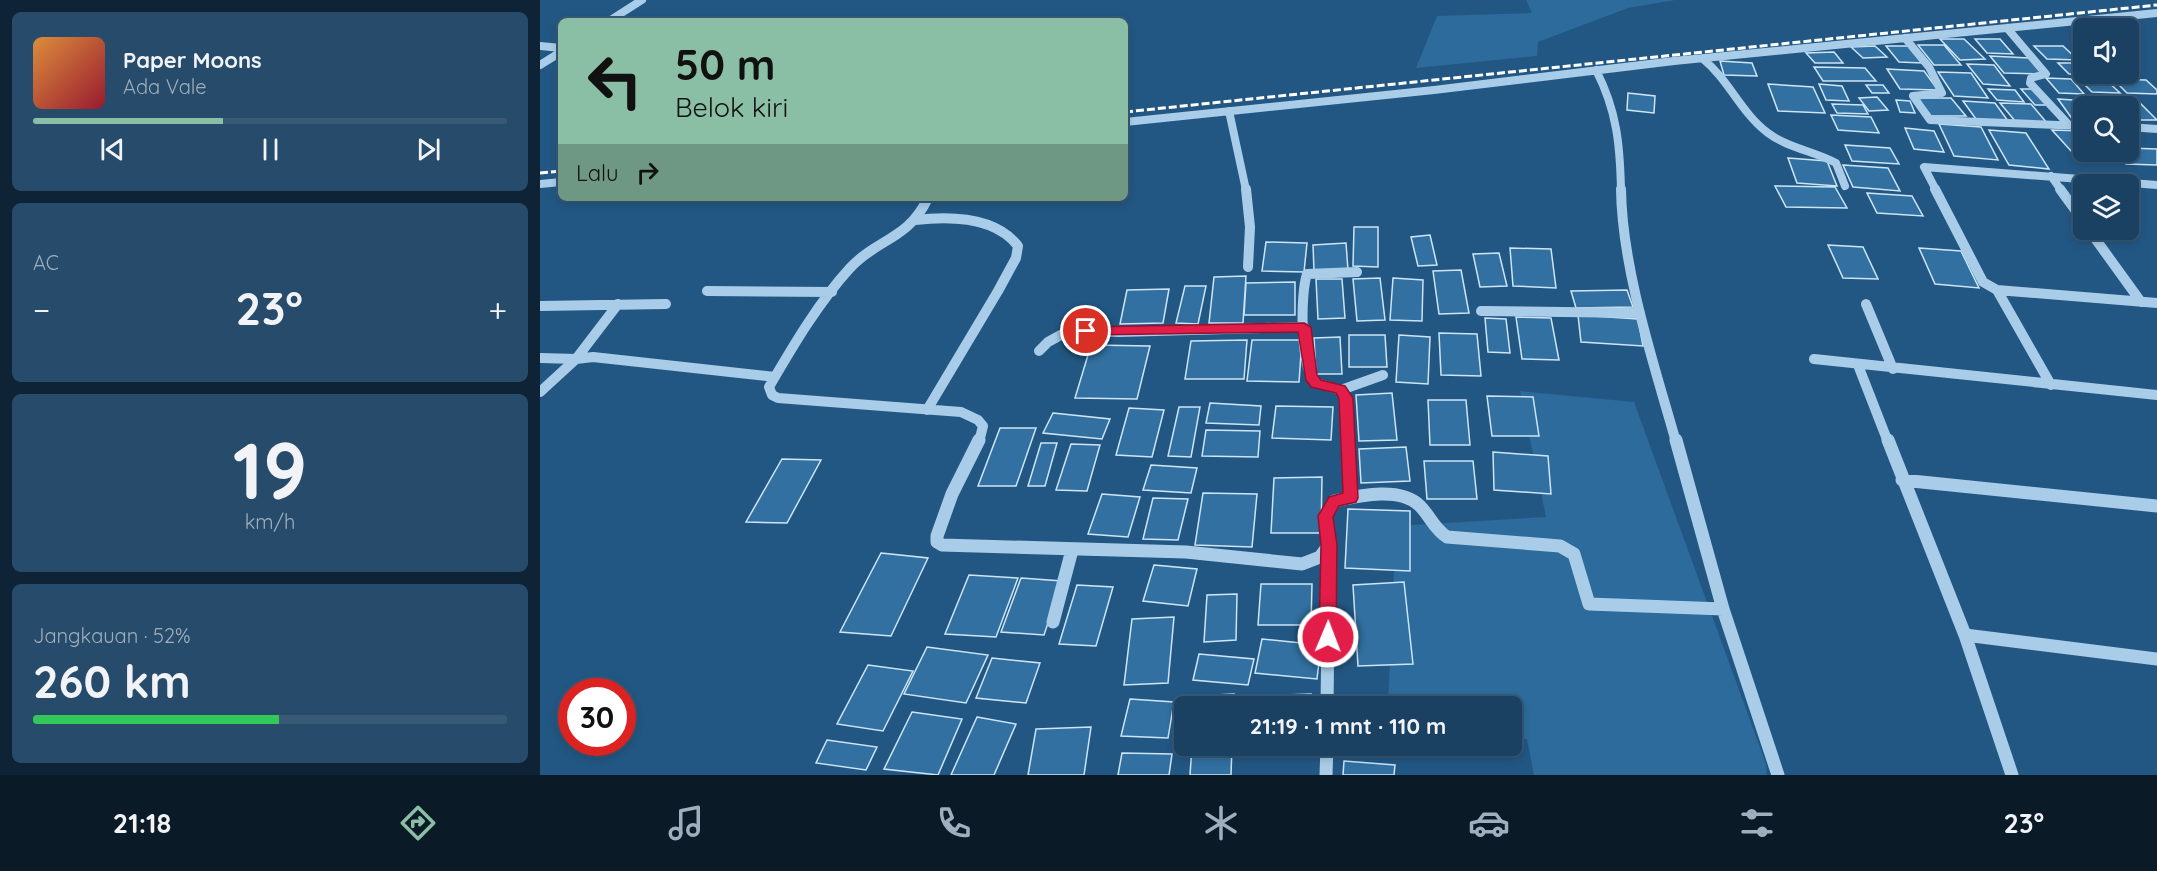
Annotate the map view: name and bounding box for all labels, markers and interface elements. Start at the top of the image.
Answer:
map controls [2073,18,2139,240]
button: sound [2073,18,2139,84]
text: 50 m [675,38,775,91]
icon: left [576,42,654,120]
text: Paper Moons [123,46,262,74]
text: Ada Vale [123,74,207,99]
text: Belok kiri [675,90,788,124]
button: search [2073,96,2139,162]
icon: previous [96,133,129,166]
icon: pause [254,133,287,166]
icon: next [412,133,445,166]
icon: right [631,156,664,189]
text: Lalu [576,159,619,187]
button: layers [2073,174,2139,240]
text: AC [33,250,59,275]
text: 23° [236,280,303,336]
text: − [33,289,50,330]
text: + [488,289,507,330]
pin [1060,305,1111,356]
icon: arrive [1069,314,1102,347]
text: 19 [233,421,307,519]
text: km/h [245,509,295,534]
position arrow [1296,605,1360,669]
text: Jangkauan · 52% [33,623,191,648]
text: 260 km [33,653,191,709]
speed limit sign: 30 [558,678,636,756]
text: 21:19 · 1 mnt · 110 m [1250,712,1446,740]
icon: directions [397,802,439,844]
icon: music [665,802,707,844]
icon: phone [933,802,975,844]
icon: climate [1200,802,1242,844]
icon: car [1468,802,1510,844]
icon: filters [1736,802,1778,844]
text: 21:18 [113,806,171,840]
text: 23° [2004,806,2044,840]

